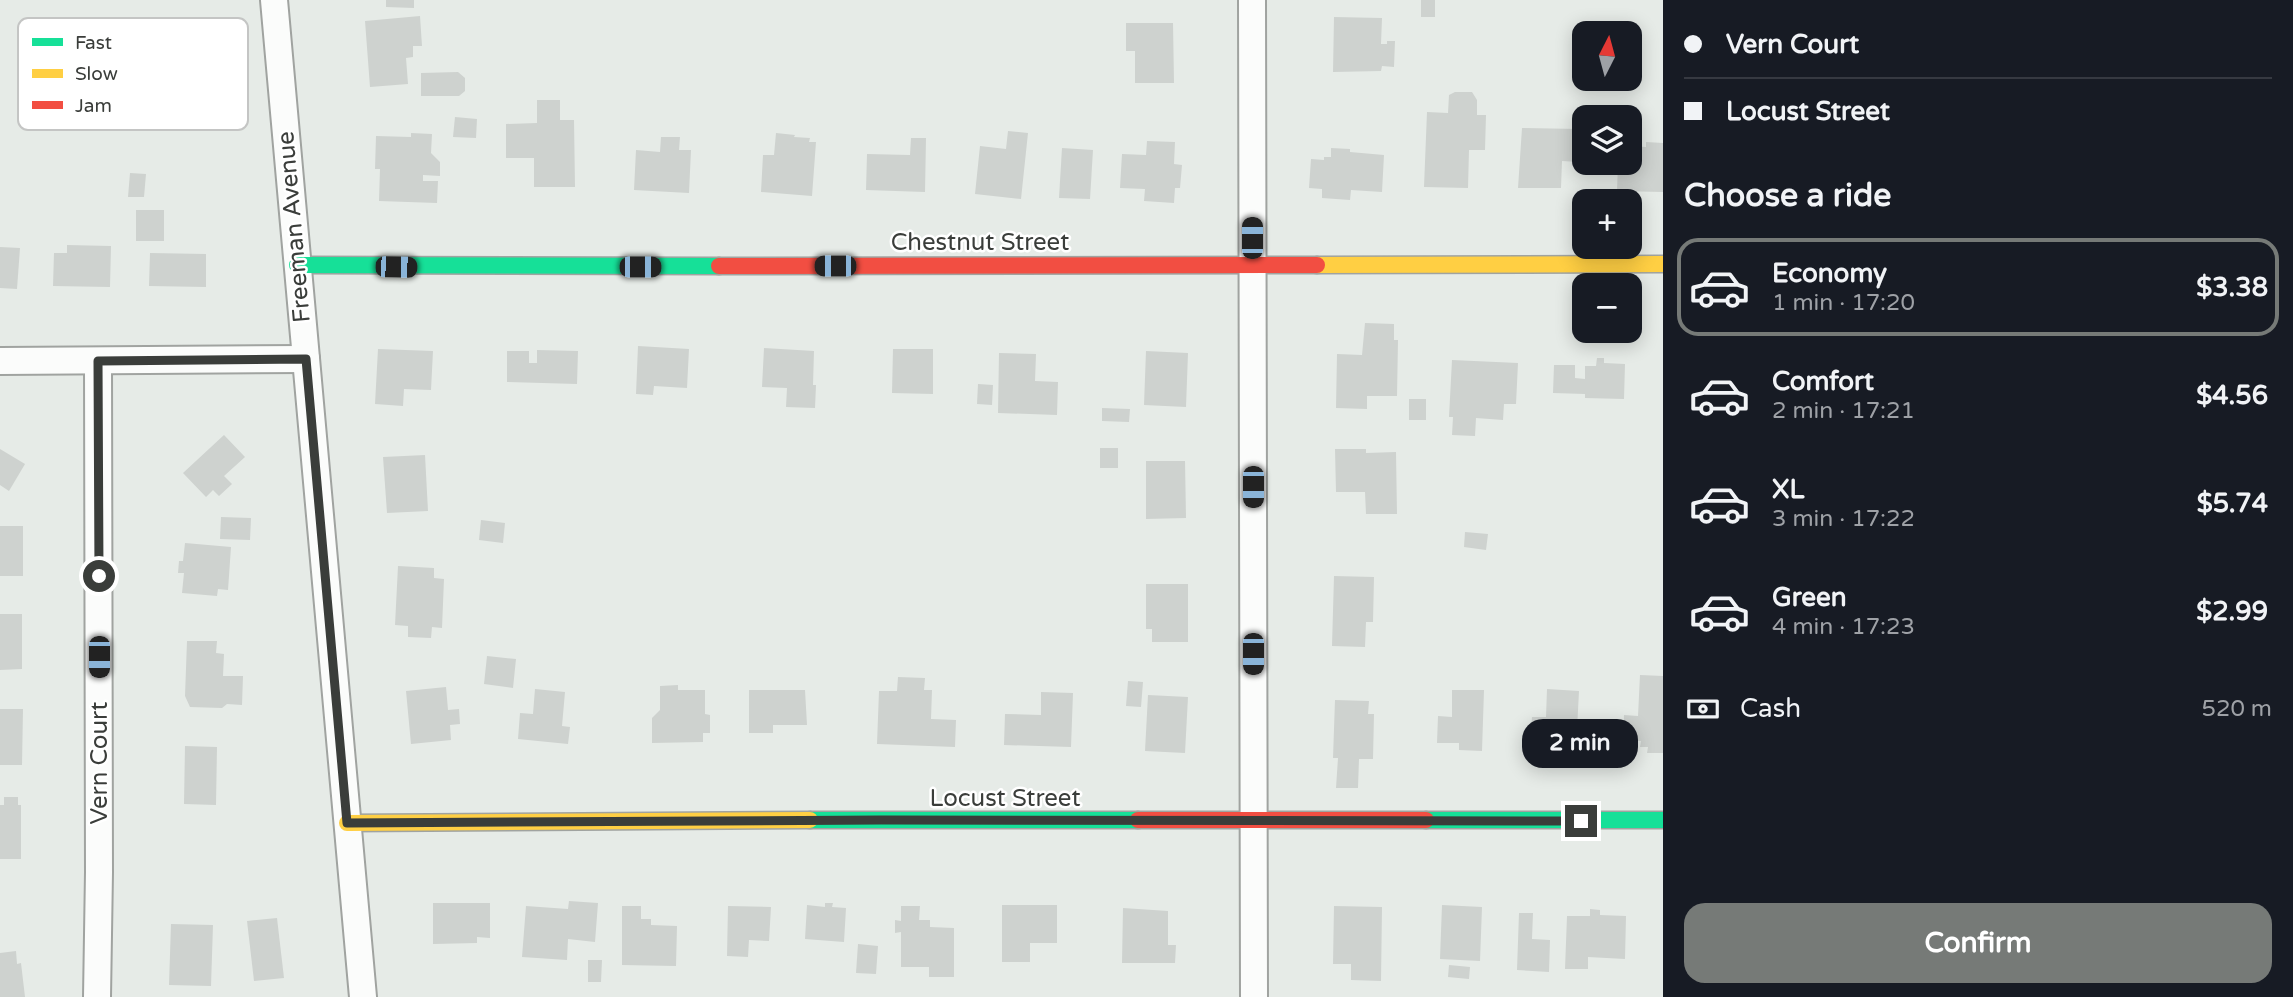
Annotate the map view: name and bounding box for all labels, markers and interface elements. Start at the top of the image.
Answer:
legend [18,18,248,130]
north arrow [1572,21,1642,91]
map controls [1572,21,1642,343]
text: Vern Court [1726,29,1859,60]
text: Fast [75,32,112,54]
text: Slow [75,63,118,85]
text: Jam [75,95,112,117]
text: Locust Street [1726,96,1890,127]
button: layers [1572,105,1642,175]
street label: Freeman Avenue [271,130,317,324]
text: Choose a ride [1684,177,1891,215]
button: + [1572,189,1642,259]
car [1242,217,1263,259]
street label: Chestnut Street [891,228,1069,257]
car [375,256,418,278]
car [815,256,857,277]
icon: car [1688,256,1751,319]
car [620,257,662,278]
text: Economy [1772,258,1887,289]
text: $3.38 [2196,272,2268,303]
button: − [1572,273,1642,343]
text: 1 min · 17:20 [1772,289,1915,317]
icon: car [1688,364,1751,427]
text: Comfort [1772,366,1874,397]
text: $4.56 [2196,380,2268,411]
text: 2 min · 17:21 [1772,397,1915,425]
car [1243,466,1264,508]
icon: car [1688,472,1751,535]
text: XL [1772,474,1804,505]
text: $5.74 [2197,488,2268,519]
text: 3 min · 17:22 [1772,505,1915,533]
route start [83,560,115,592]
icon: car [1688,580,1751,643]
text: Green [1772,582,1847,613]
text: $2.99 [2196,596,2268,627]
text: 4 min · 17:23 [1772,613,1915,641]
car [1243,633,1264,675]
car [89,636,110,678]
icon: cash [1684,690,1722,728]
text: Cash [1740,693,1801,724]
text: 520 m [2202,695,2272,723]
street label: Vern Court [85,702,114,824]
callout: 2 min [1523,720,1639,768]
text: 2 min [1549,729,1611,757]
street label: Locust Street [929,784,1081,813]
route end [1565,805,1597,837]
button: Confirm [1684,903,2272,983]

